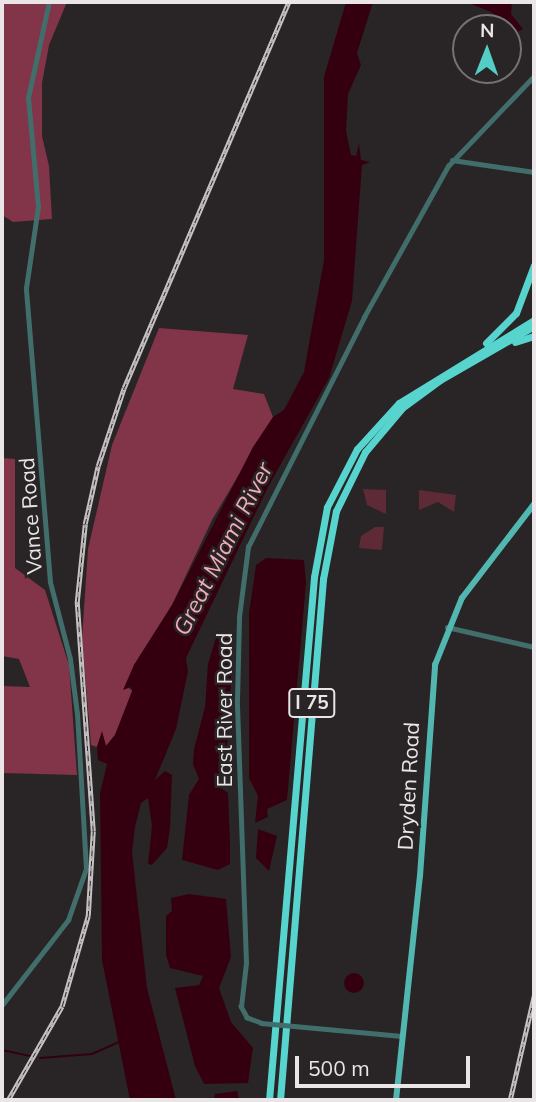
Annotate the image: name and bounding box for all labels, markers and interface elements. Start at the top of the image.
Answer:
north arrow [452,14,522,84]
text: N [480,18,495,42]
street label: Vance Road [13,457,47,575]
water label: Great Miami River [167,458,279,640]
street label: East River Road [211,633,237,787]
road number: I 75 [288,688,336,718]
street label: Dryden Road [392,721,424,851]
scale bar [298,1042,473,1086]
text: 500 m [308,1055,370,1081]

